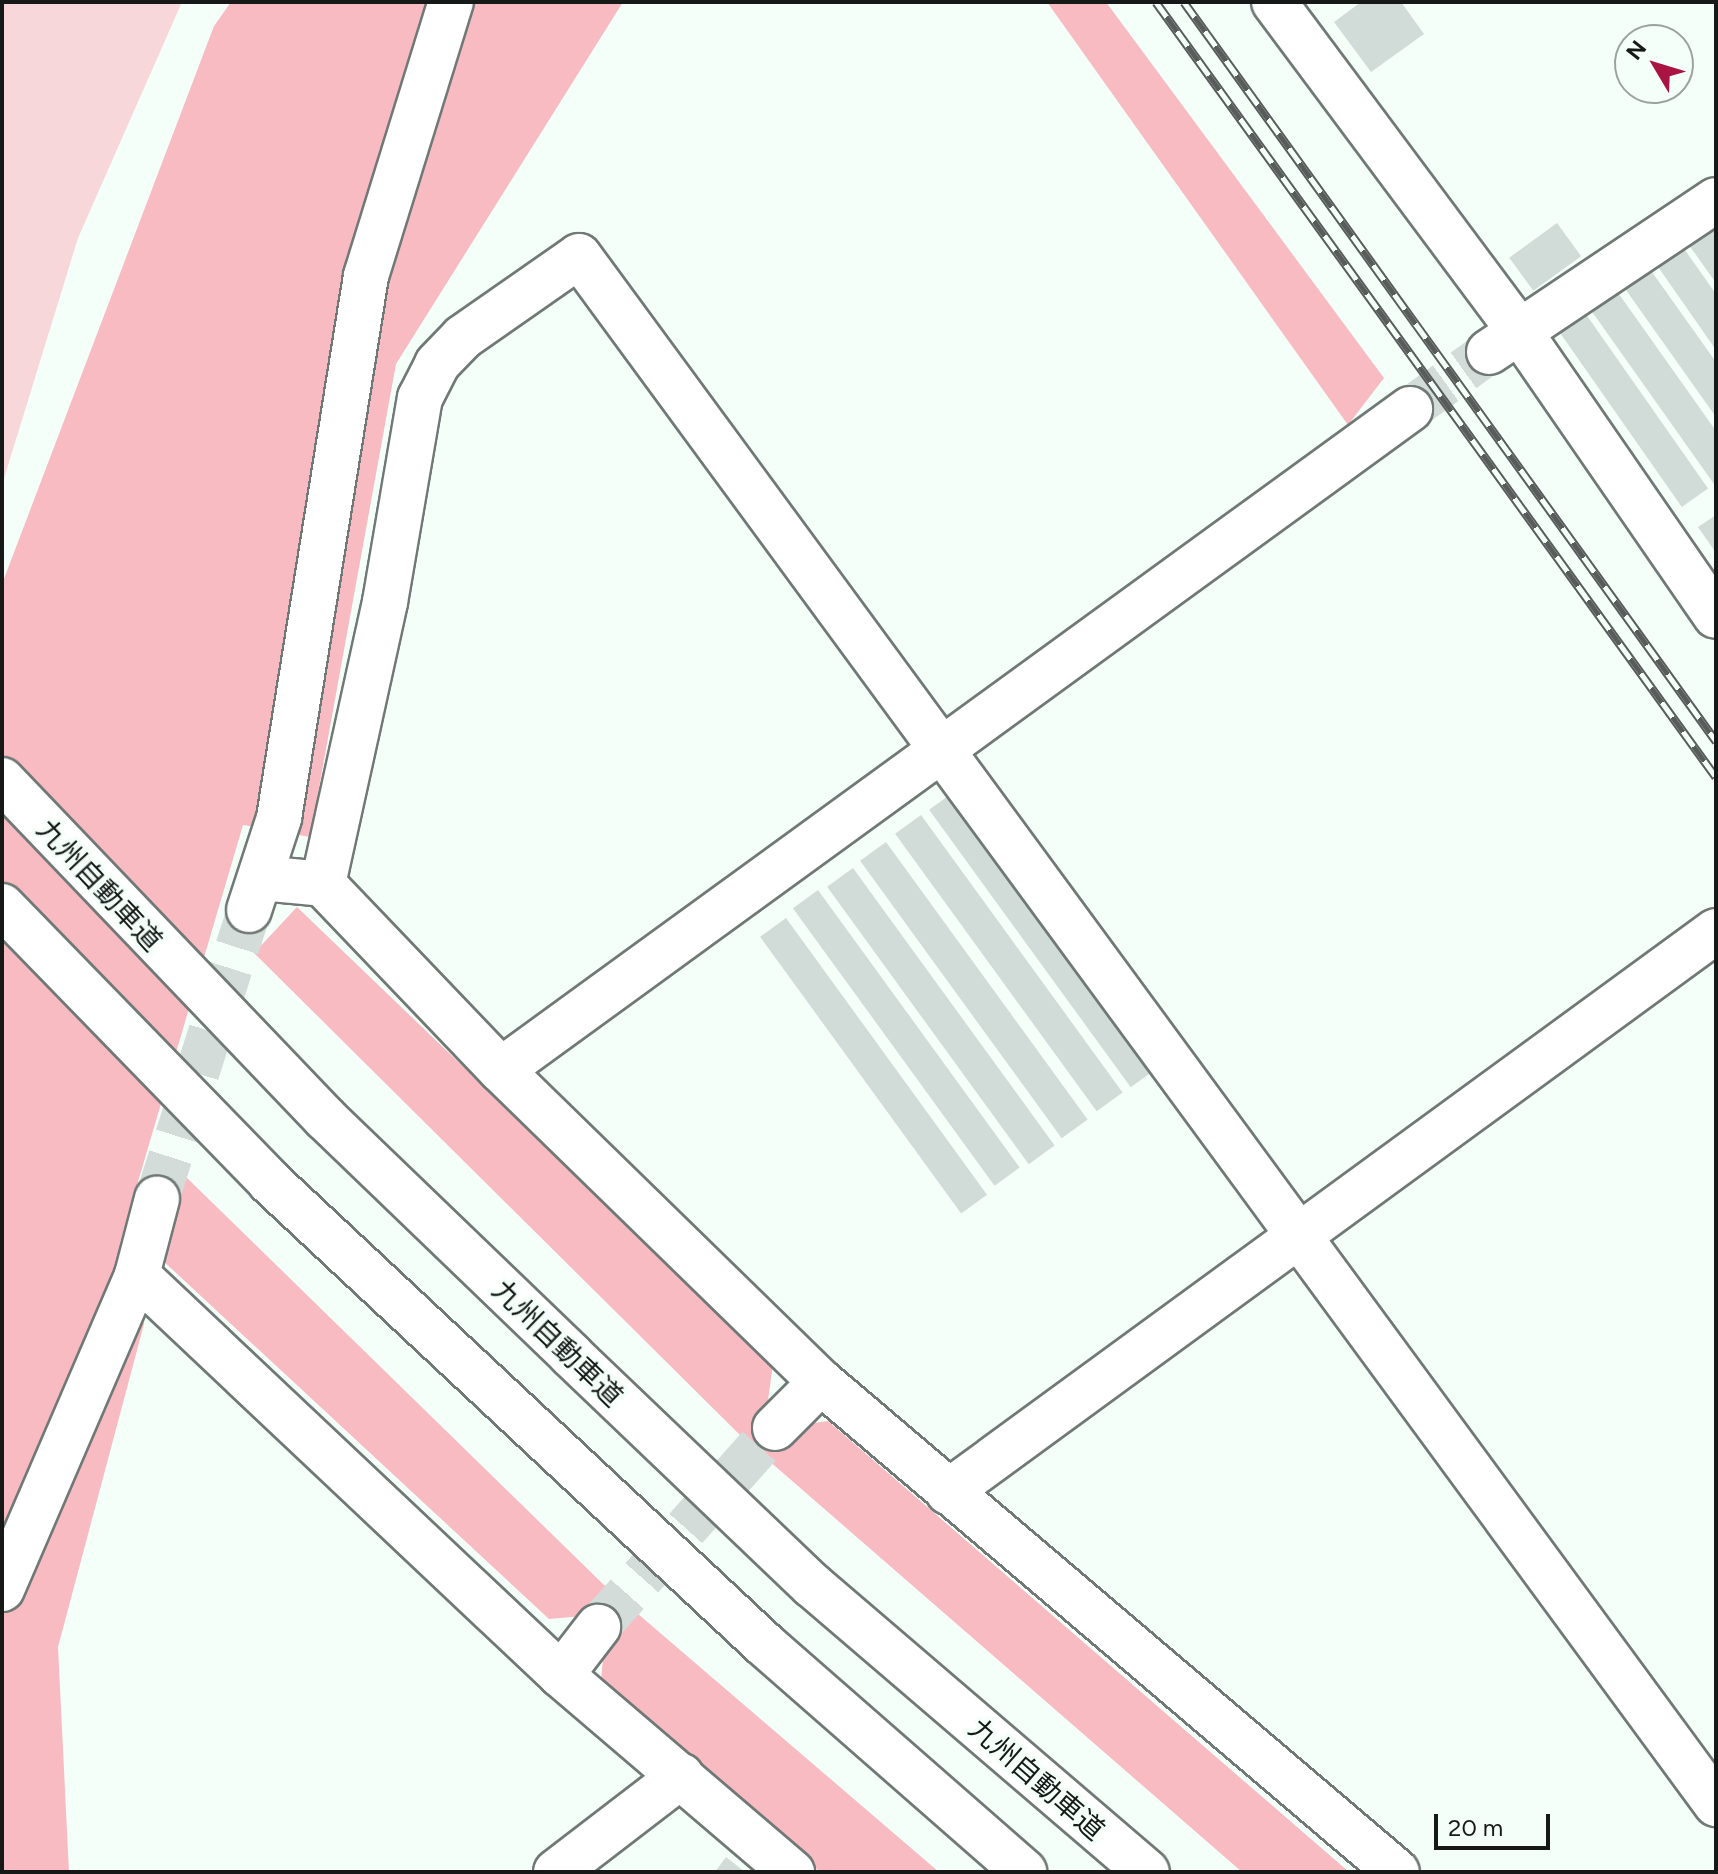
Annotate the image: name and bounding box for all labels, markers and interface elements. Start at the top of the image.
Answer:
north arrow [1614,24,1694,104]
text: N [1620,35,1652,65]
street label: 九州自動車道 [30,812,170,958]
street label: 九州自動車道 [486,1273,630,1413]
street label: 九州自動車道 [963,1711,1111,1847]
scale bar [1438,1798,1554,1848]
text: 20 m [1448,1813,1503,1842]

